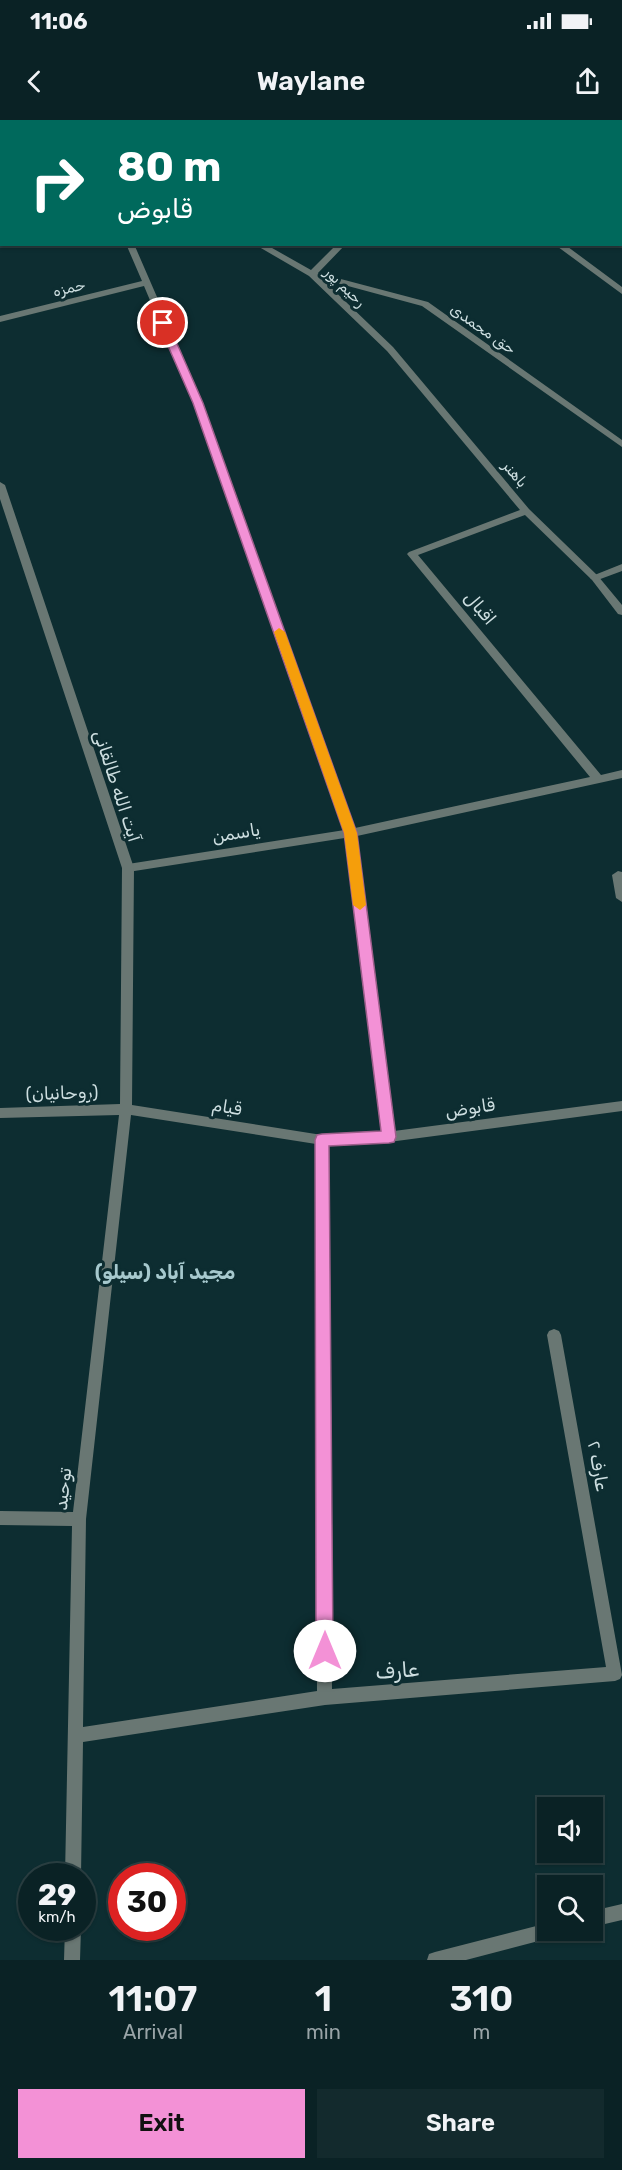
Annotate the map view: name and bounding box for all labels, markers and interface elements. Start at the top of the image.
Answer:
text: 11:06 [30,8,88,35]
icon: back [18,65,51,98]
text: Waylane [257,65,365,97]
icon: share [571,65,604,98]
text: 80 m [117,142,221,192]
icon: right [18,144,96,222]
text: قابوض [117,193,192,225]
street label: رحیم پور [319,262,369,312]
street label: حمزه [51,275,87,301]
pin [137,297,188,348]
street label: حق محمدی [447,300,519,358]
icon: arrive [146,306,179,339]
street label: باهنر [498,456,531,491]
street label: اقبال [459,587,501,629]
street label: آیت الله طالقانی [89,727,146,846]
street label: یاسمن [211,818,262,848]
street label: (روحانیان) [25,1081,99,1105]
street label: قیام [210,1094,244,1120]
street label: قابوض [444,1094,496,1122]
district label: (مجید آباد (سیلو [95,1260,235,1284]
street label: عارف ۲ [583,1439,613,1493]
street label: توحید [50,1466,76,1512]
position arrow [293,1619,357,1683]
street label: عارف [374,1656,420,1684]
map controls [537,1797,603,1941]
button: sound [537,1797,603,1863]
speed limit sign: 30 [108,1863,186,1941]
button: search [537,1875,603,1941]
text: 29 [38,1877,76,1913]
text: km/h [38,1908,76,1926]
text: 11:07 [109,1977,197,2020]
text: 1 [315,1977,332,2020]
text: 310 [449,1977,513,2020]
text: Arrival [123,2020,183,2044]
text: min [306,2020,341,2044]
text: m [472,2020,490,2044]
button: Exit [18,2089,305,2158]
button: Share [317,2089,604,2158]

